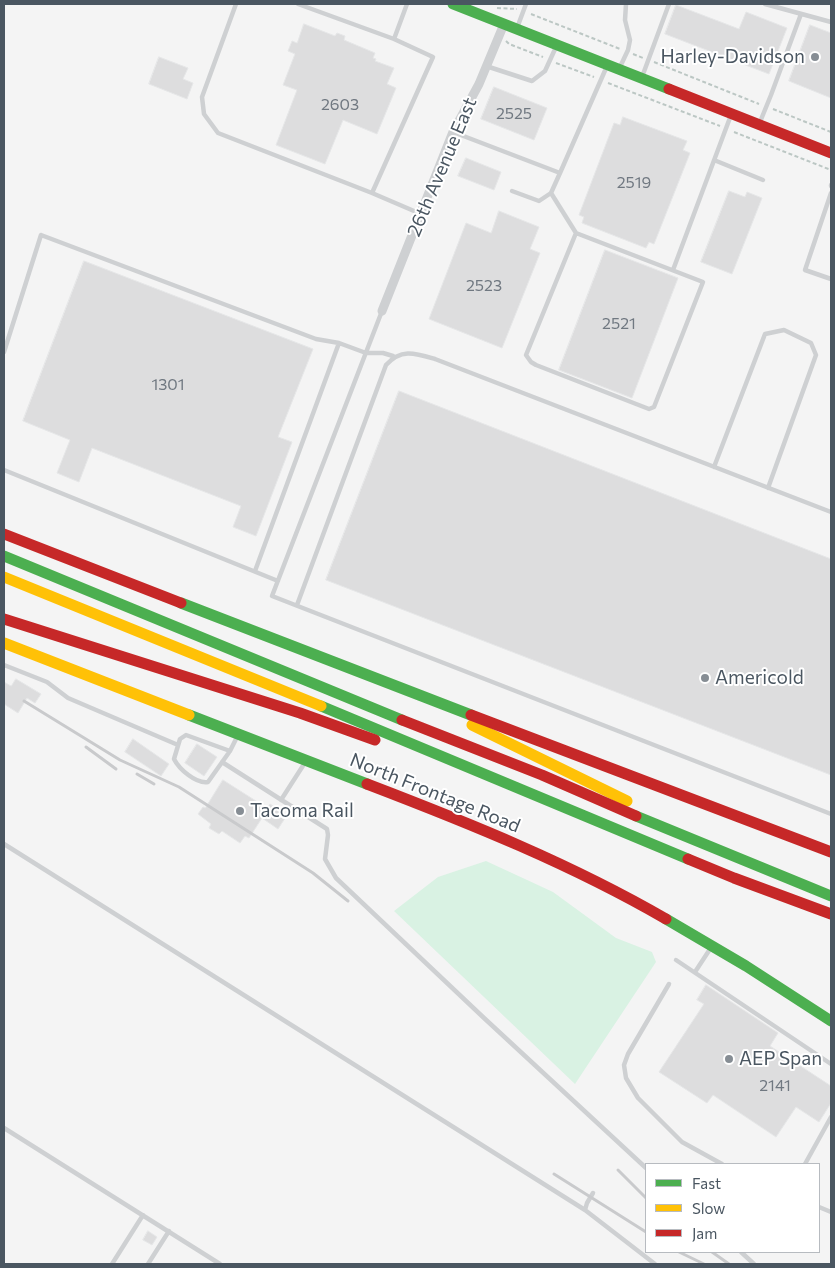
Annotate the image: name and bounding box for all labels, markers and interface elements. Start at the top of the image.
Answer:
place label: Harley-Davidson [661,46,805,68]
marker: Harley-Davidson [809,51,821,63]
street label: 26th Avenue East [402,94,482,240]
house number: 2603 [321,95,359,115]
house number: 2525 [496,104,532,124]
house number: 2519 [617,173,651,193]
house number: 2523 [466,276,502,296]
house number: 2521 [602,314,636,334]
house number: 1301 [151,375,185,395]
place label: Americold [715,667,804,689]
marker: Americold [699,672,711,684]
street label: North Frontage Road [347,748,523,838]
place label: Tacoma Rail [250,800,354,822]
marker: Tacoma Rail [234,805,246,817]
place label: AEP Span [739,1048,822,1070]
marker: AEP Span [723,1053,735,1065]
house number: 2141 [759,1076,791,1096]
legend [645,1163,820,1253]
text: Fast [692,1174,721,1192]
text: Slow [692,1199,725,1217]
text: Jam [692,1224,717,1242]

